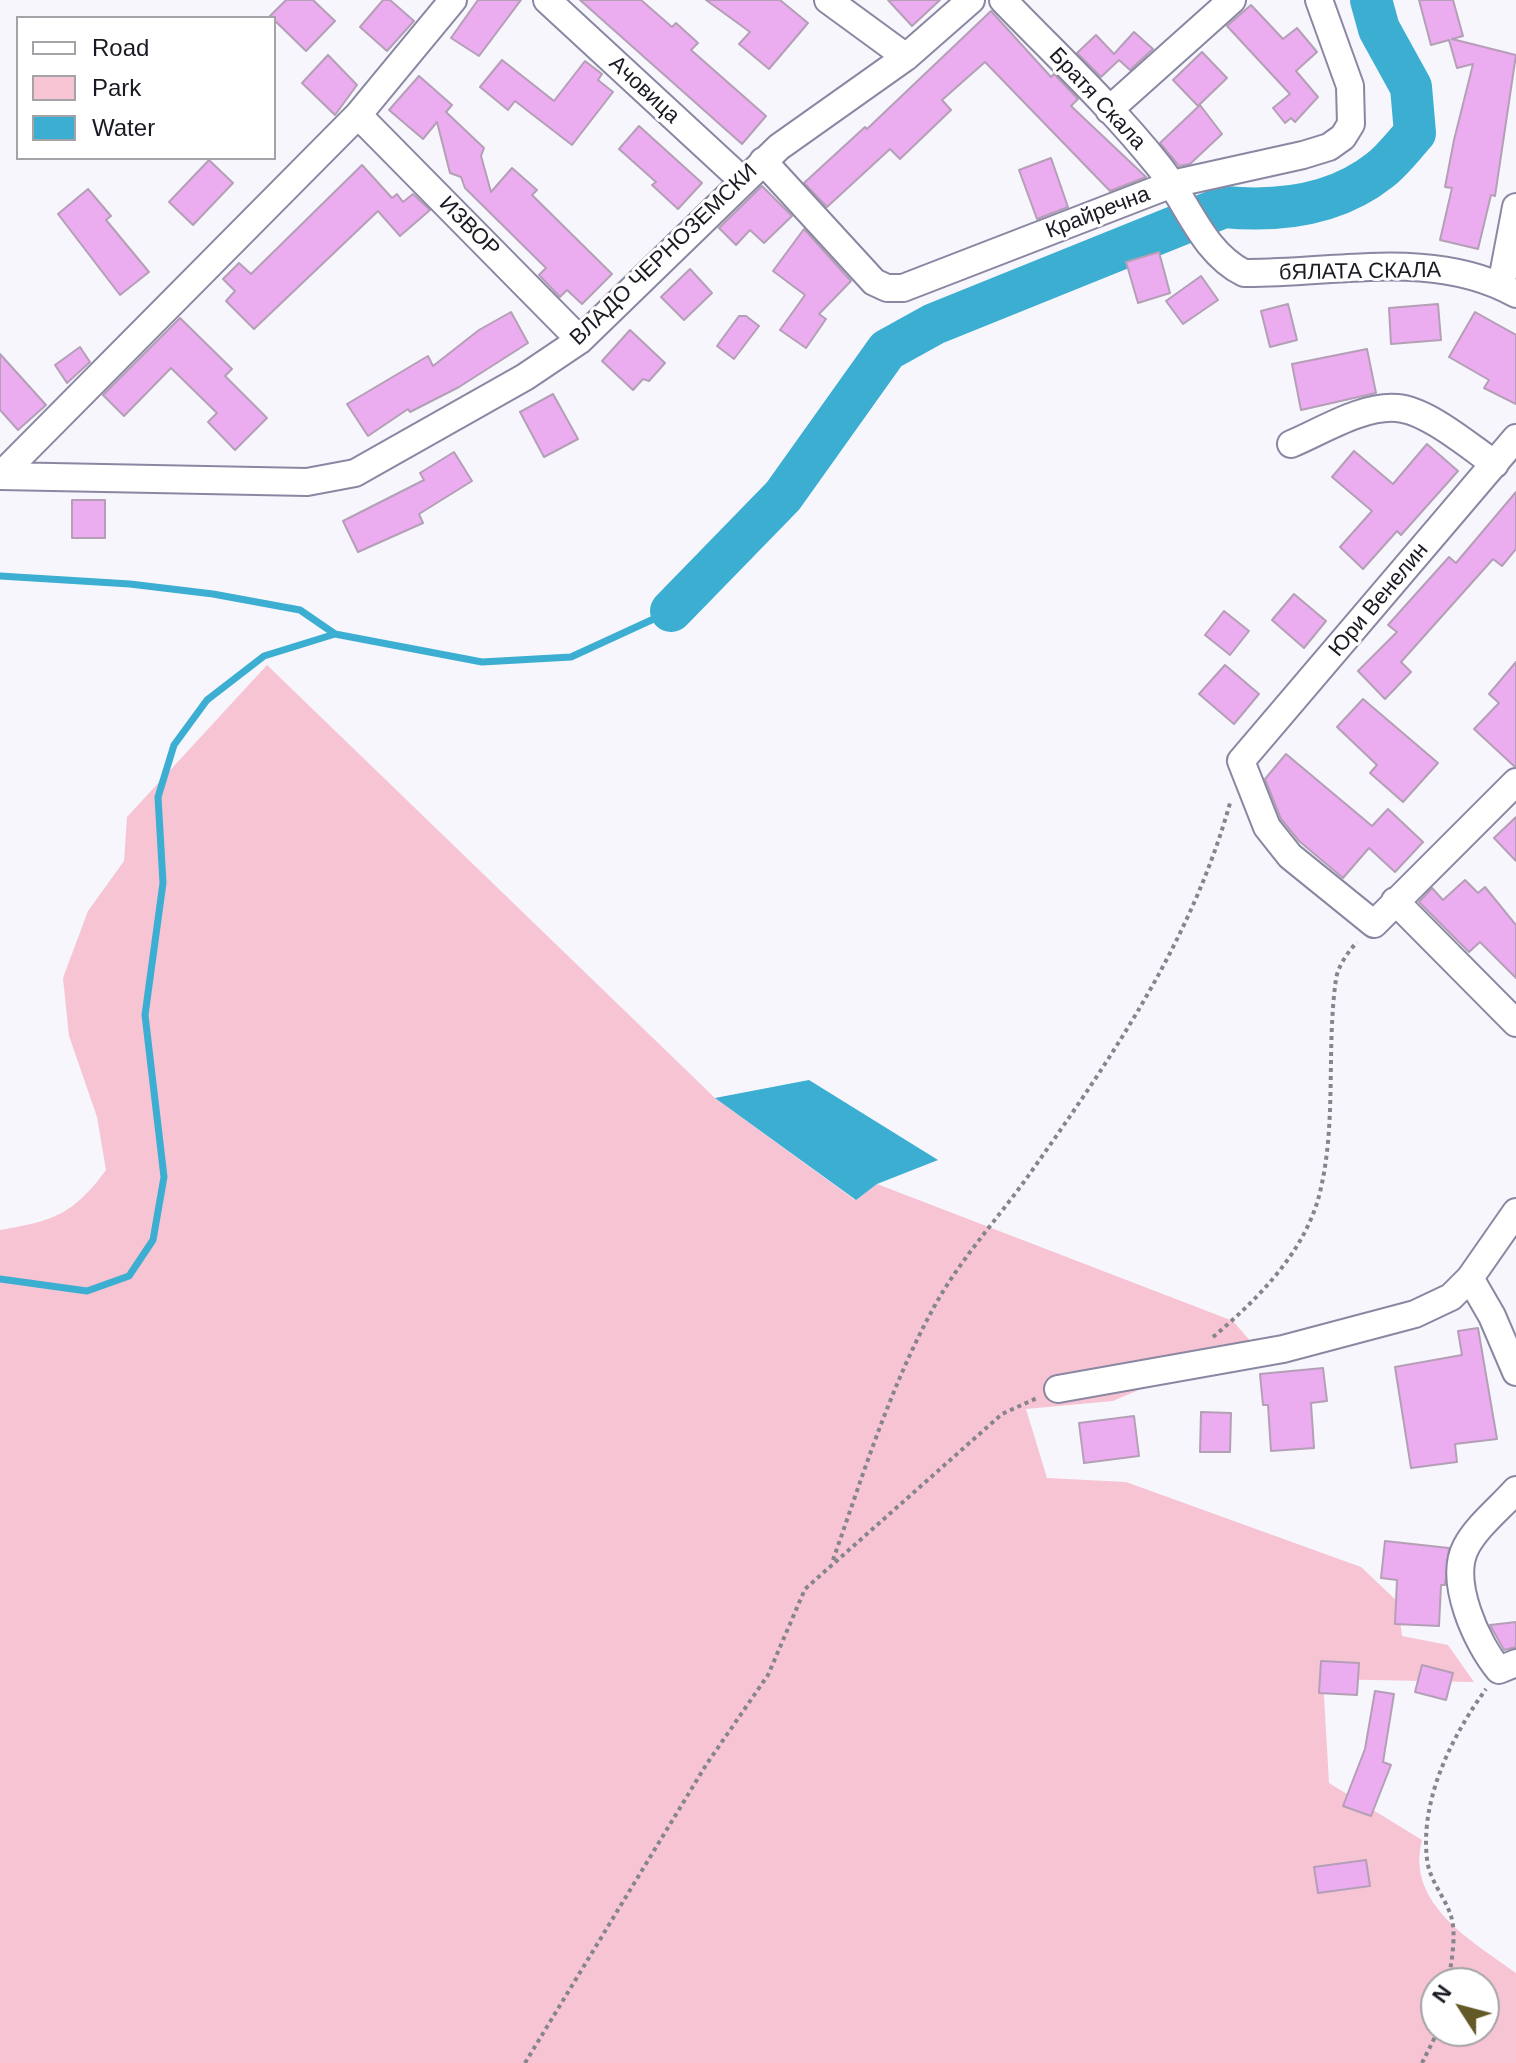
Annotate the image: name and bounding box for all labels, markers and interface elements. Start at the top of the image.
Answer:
legend [16,16,276,160]
text: Road [92,34,149,61]
street label: Братя Скала [1043,43,1151,155]
street label: Ачовица [603,51,685,129]
text: Park [92,74,141,101]
text: Water [92,114,155,141]
street label: ВЛАДО ЧЕРНОЗЕМСКИ [565,159,763,351]
street label: Крайречна [1042,181,1154,245]
street label: ИЗВОР [433,191,505,263]
street label: бЯЛАТА СКАЛА [1279,257,1441,287]
street label: Юри Венелин [1324,538,1434,662]
north arrow [1420,1967,1500,2047]
text: N [1427,1980,1457,2008]

